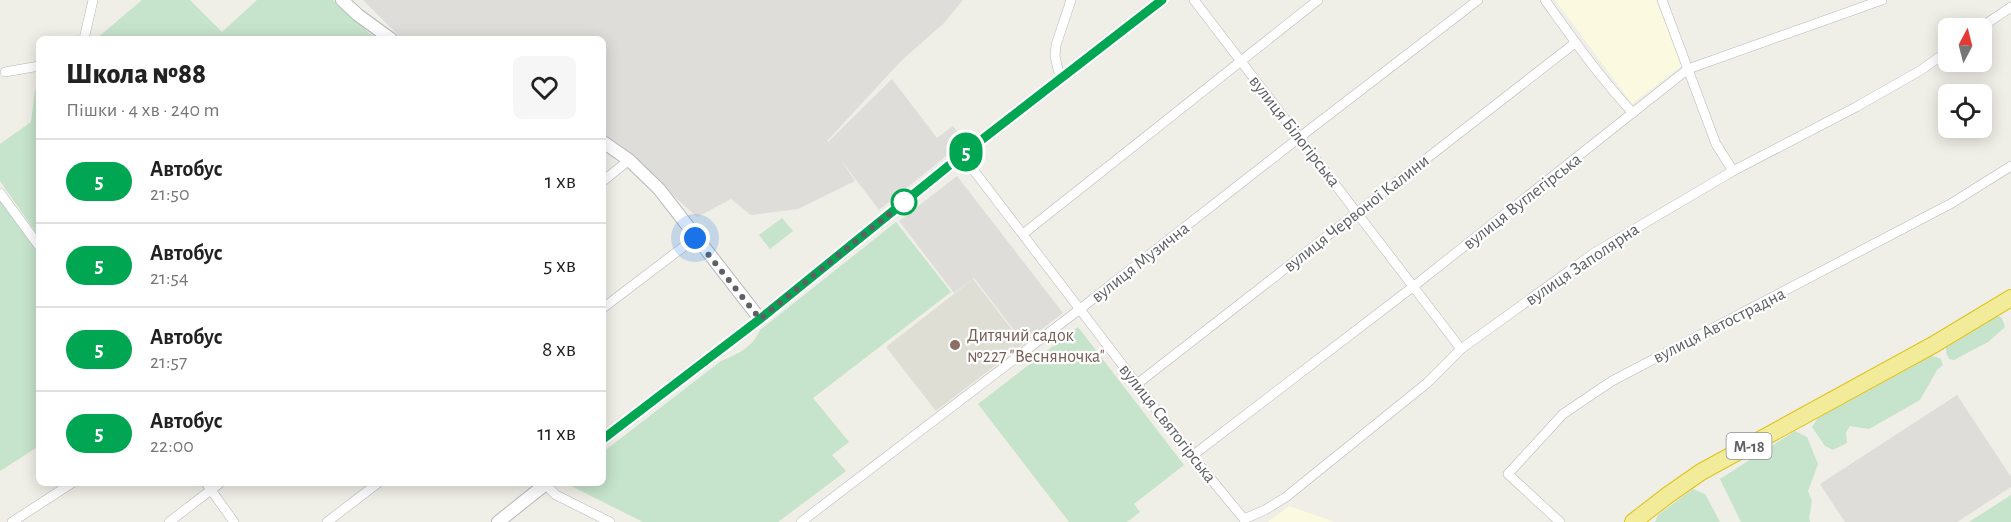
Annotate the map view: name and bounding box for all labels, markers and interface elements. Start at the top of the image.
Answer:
north arrow [1938,18,1992,72]
map controls [1938,18,1992,138]
button: heart [513,56,576,119]
text: Школа №88 [66,61,206,89]
street label: вулиця Білогірська [1245,72,1343,191]
button: locate [1938,84,1992,138]
text: Пішки · 4 хв · 240 m [66,100,219,120]
line badge: 5 [946,132,986,172]
text: 5 [961,142,971,163]
street label: вулиця Вуглегірська [1460,150,1585,253]
street label: вулиця Червоної Калини [1281,152,1433,276]
text: Автобус [150,158,223,180]
text: 1 хв [545,170,576,192]
text: 5 [94,171,104,192]
text: 21:50 [150,184,189,204]
unlabelled marker [891,189,917,215]
street label: вулиця Музична [1088,219,1193,306]
street label: вулиця Заполярна [1522,220,1643,309]
your location [680,223,710,253]
text: Автобус [150,242,223,264]
text: 5 хв [543,254,576,276]
text: 5 [94,255,104,276]
text: 21:54 [150,268,189,288]
street label: вулиця Автострадна [1650,285,1788,367]
text: Автобус [150,326,223,348]
place label: Дитячий садок №227 "Весняночка" [967,327,1105,366]
text: 8 хв [542,338,576,360]
marker: Дитячий садок №227 "Весняночка" [948,338,962,352]
text: 5 [94,339,104,360]
text: 21:57 [150,352,187,372]
street label: вулиця Святогірська [1115,361,1219,486]
text: Автобус [150,410,223,432]
text: 11 хв [537,422,576,444]
text: 5 [94,423,104,444]
road number: М-18 [1726,433,1772,459]
text: 22:00 [150,436,194,456]

